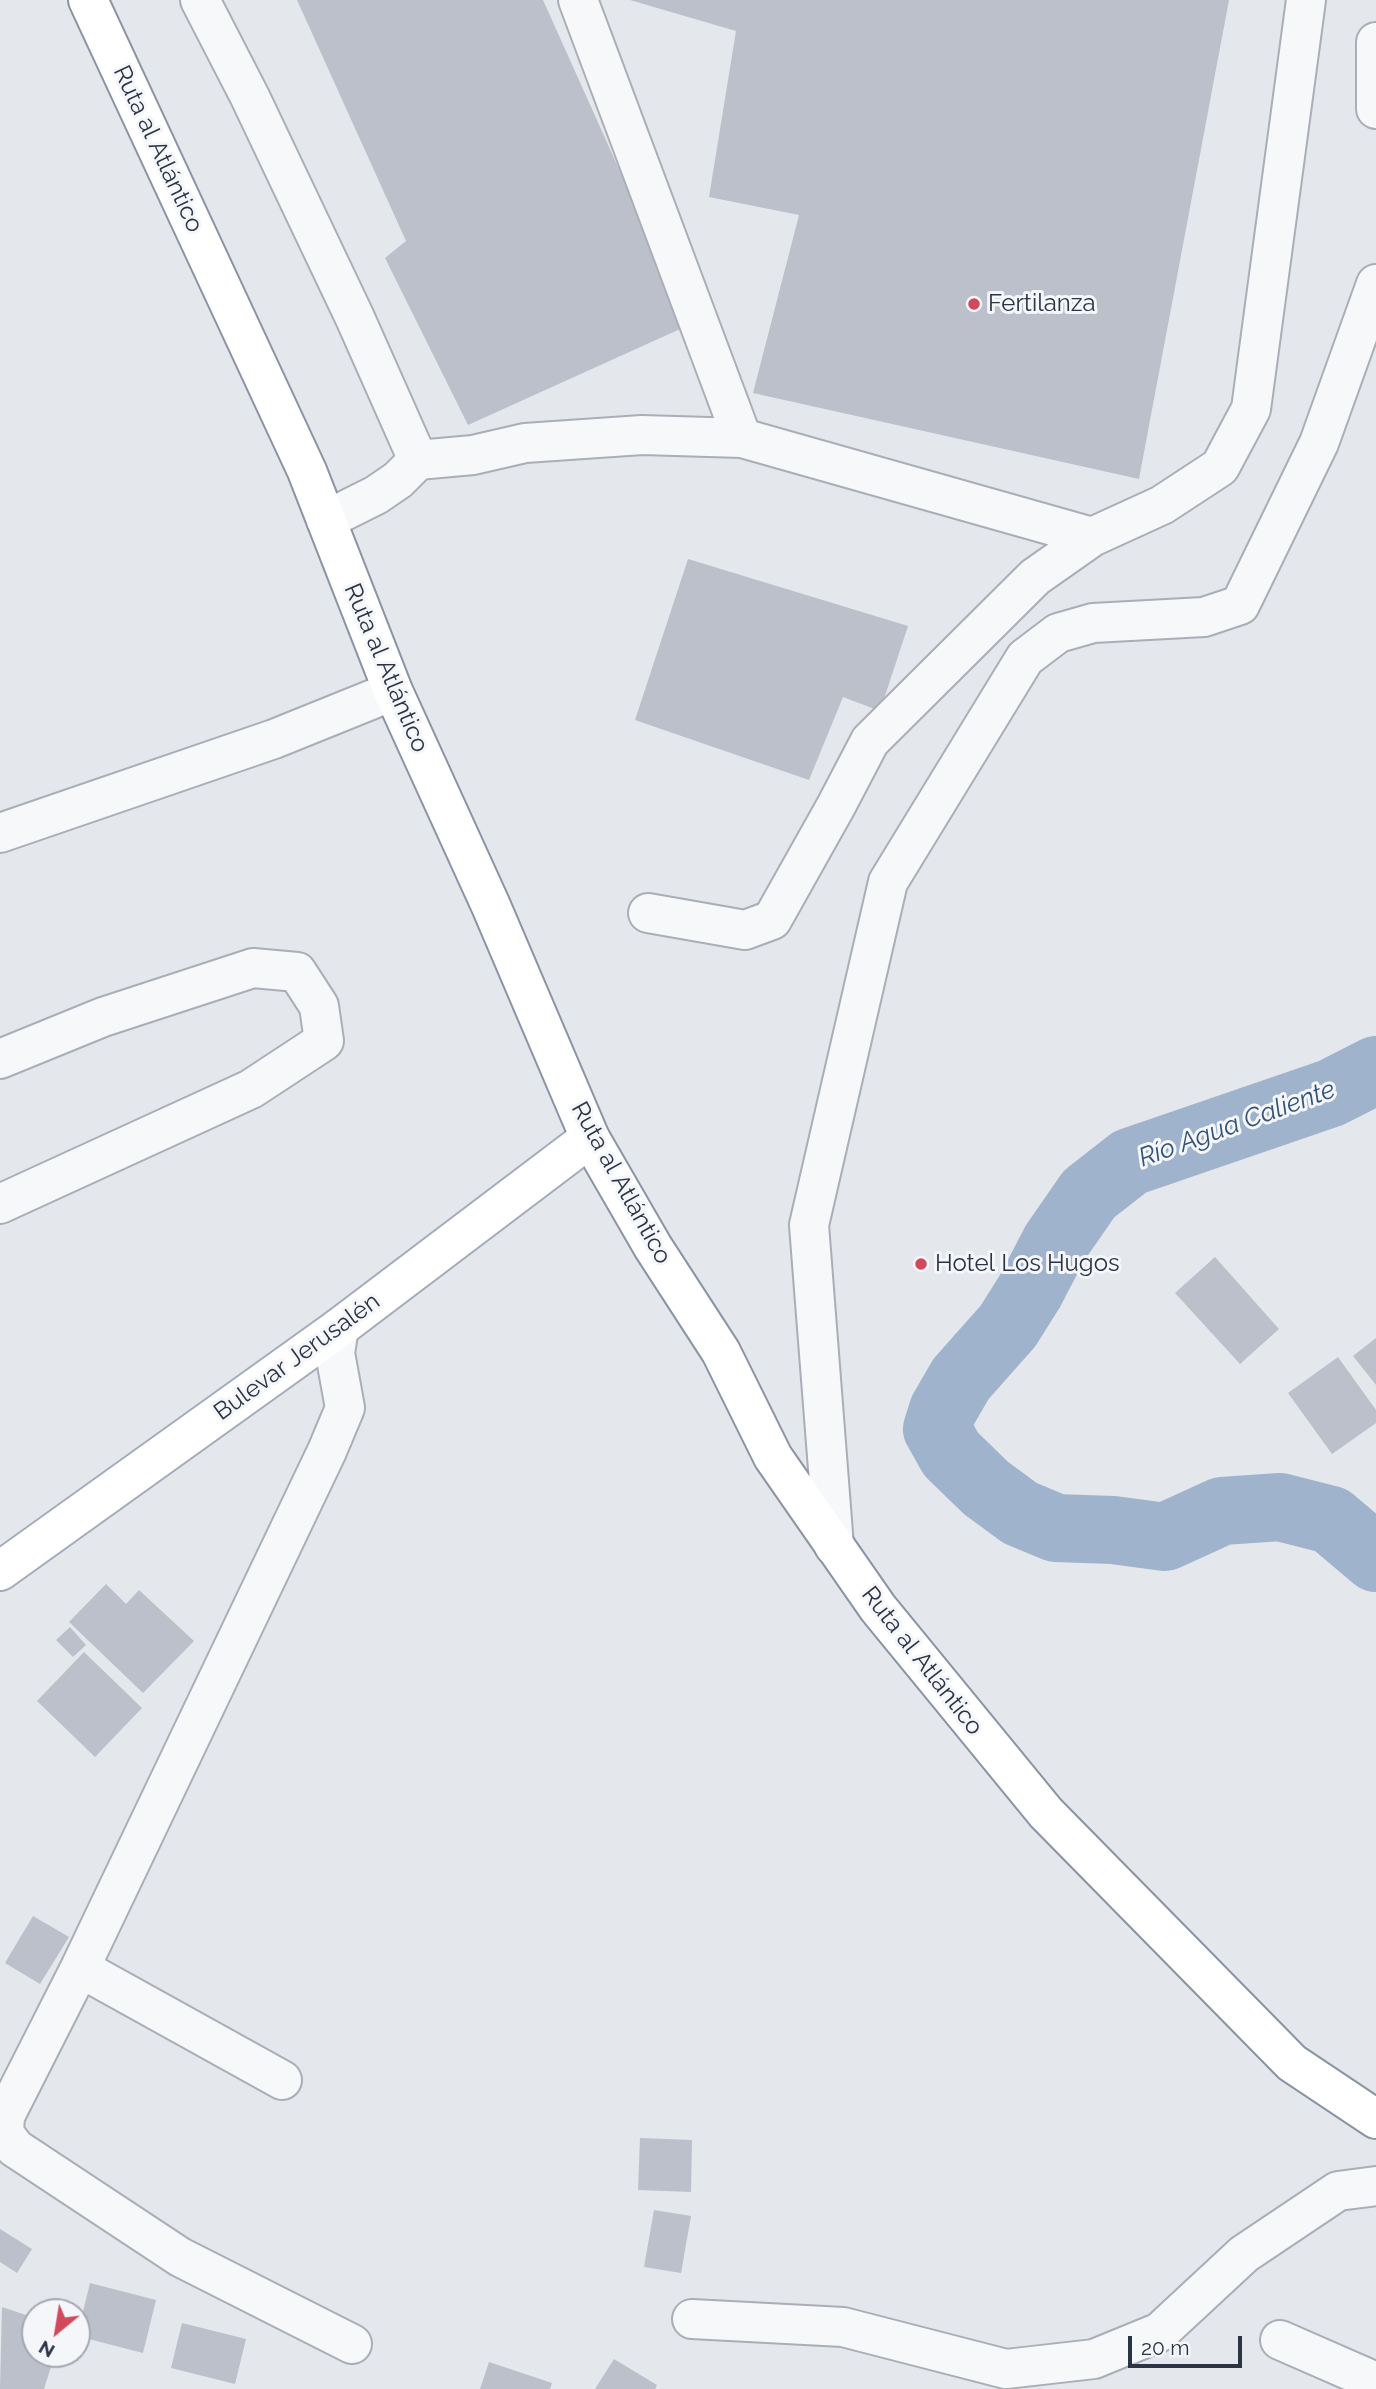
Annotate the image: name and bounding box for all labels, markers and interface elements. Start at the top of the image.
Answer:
street label: Ruta al Atlántico [107,61,209,237]
place label: Fertilanza [988,290,1096,318]
marker: Fertilanza [966,296,982,312]
street label: Ruta al Atlántico [337,579,435,757]
water label: Río Agua Caliente [1134,1074,1340,1174]
street label: Ruta al Atlántico [565,1097,677,1269]
place label: Hotel Los Hugos [935,1250,1120,1278]
marker: Hotel Los Hugos [913,1256,929,1272]
street label: Bulevar Jerusalén [208,1287,386,1427]
street label: Ruta al Atlántico [855,1581,989,1741]
north arrow [21,2298,91,2368]
scale bar [1131,2322,1245,2366]
text: 20 m [1141,2335,1189,2360]
text: N [35,2336,58,2363]

